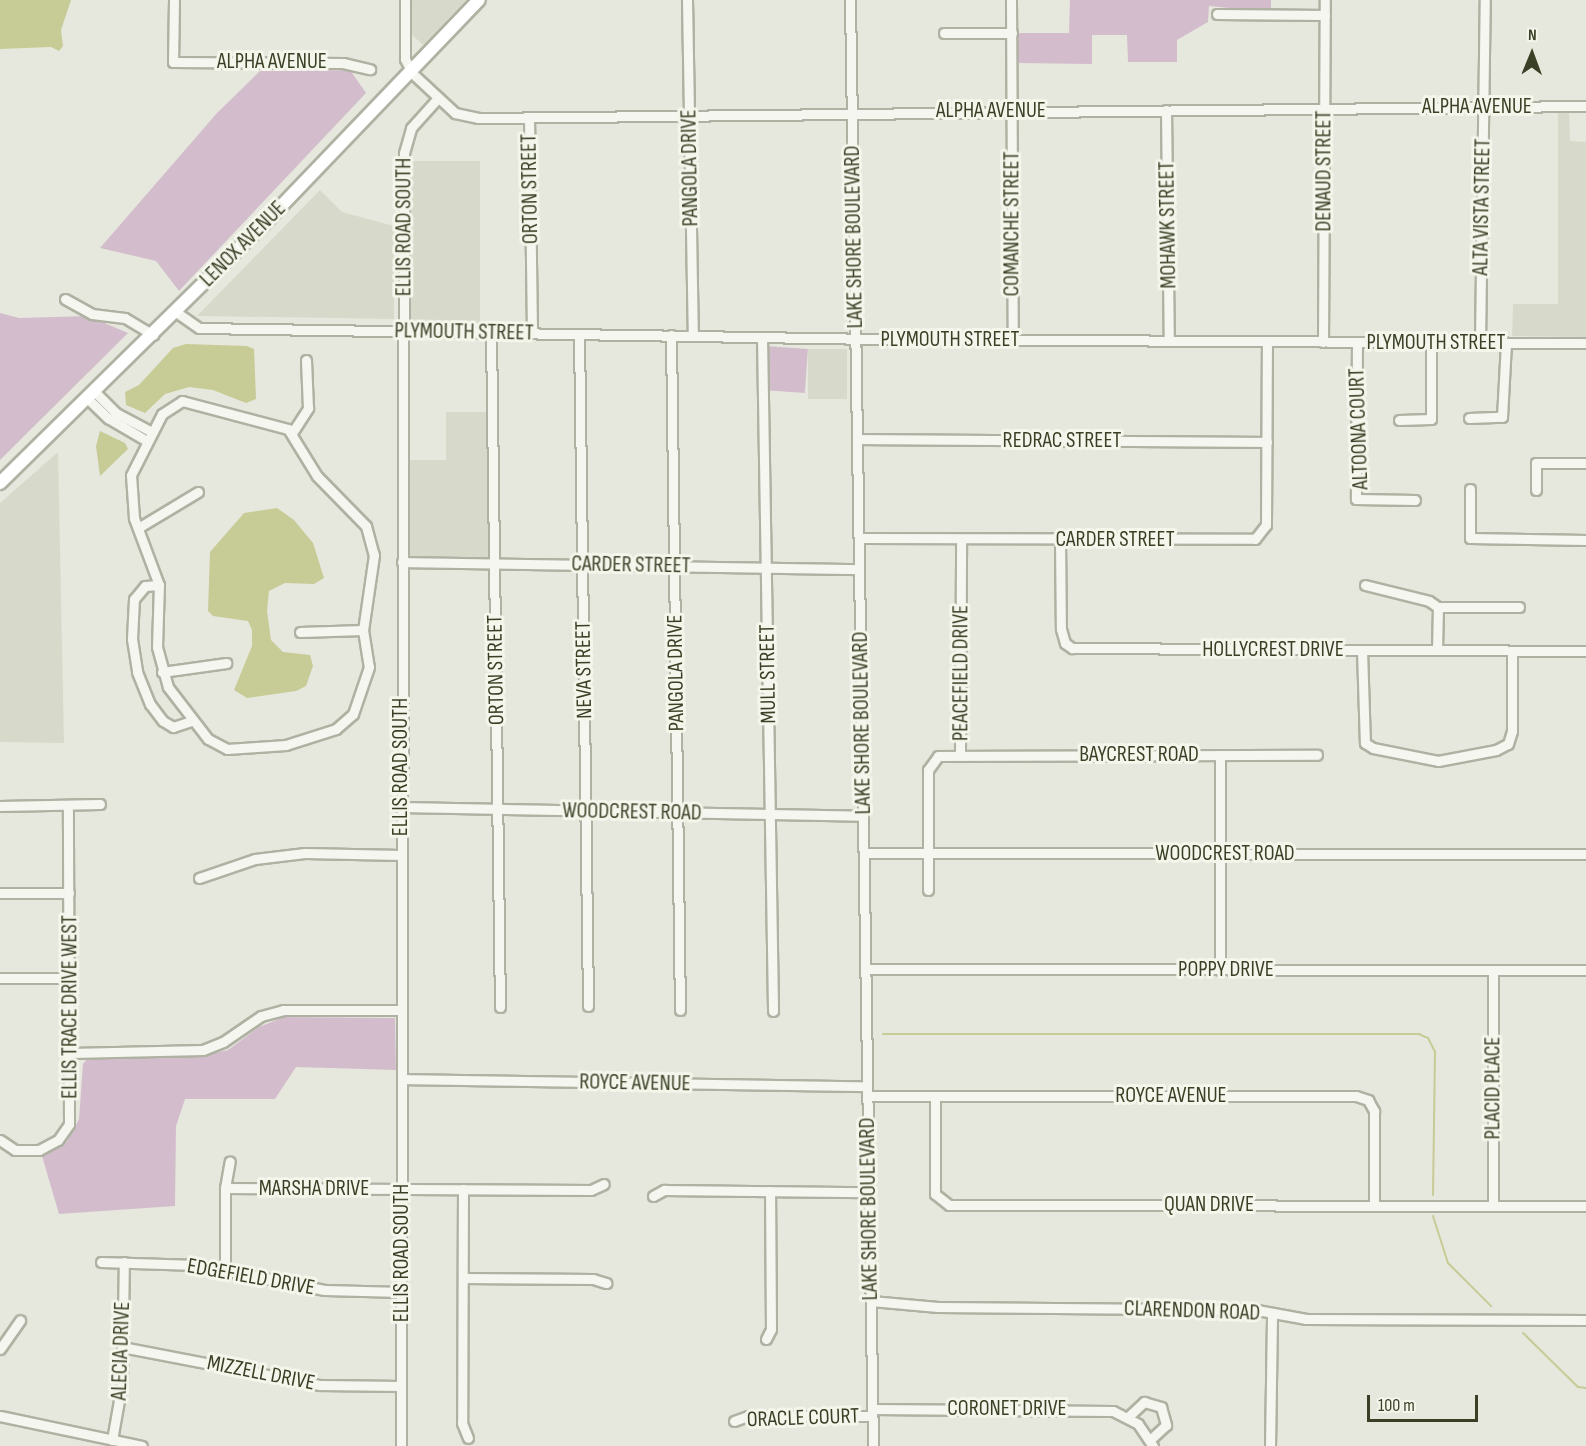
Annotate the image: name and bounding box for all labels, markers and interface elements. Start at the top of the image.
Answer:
north arrow [1502,24,1562,84]
text: N [1528,26,1537,45]
street label: ALPHA AVENUE [217,49,327,75]
street label: ALPHA AVENUE [1422,94,1532,120]
street label: ALPHA AVENUE [936,98,1046,124]
street label: PANGOLA DRIVE [676,109,704,227]
street label: DENAUD STREET [1311,111,1337,231]
street label: ORTON STREET [516,134,544,244]
street label: ALTA VISTA STREET [1468,138,1496,276]
street label: LAKE SHORE BOULEVARD [839,145,869,329]
street label: COMANCHE STREET [999,152,1025,296]
street label: ELLIS ROAD SOUTH [391,158,417,296]
street label: MOHAWK STREET [1154,161,1182,289]
street label: LENOX AVENUE [195,196,291,292]
street label: PLYMOUTH STREET [394,318,534,346]
street label: PLYMOUTH STREET [880,327,1020,353]
street label: PLYMOUTH STREET [1366,330,1506,356]
street label: ALTOONA COURT [1344,368,1374,490]
street label: REDRAC STREET [1003,428,1121,454]
street label: CARDER STREET [1055,527,1175,553]
street label: CARDER STREET [571,551,691,579]
street label: PEACEFIELD DRIVE [948,605,974,741]
street label: PANGOLA DRIVE [662,614,690,732]
street label: ORTON STREET [482,615,510,725]
street label: NEVA STREET [570,621,598,719]
street label: MULL STREET [754,624,782,724]
street label: LAKE SHORE BOULEVARD [847,631,877,815]
street label: HOLLYCREST DRIVE [1202,637,1344,663]
street label: ELLIS ROAD SOUTH [388,698,414,836]
street label: BAYCREST ROAD [1079,742,1199,768]
street label: WOODCREST ROAD [562,798,702,826]
street label: WOODCREST ROAD [1155,841,1295,867]
street label: ELLIS TRACE DRIVE WEST [57,915,83,1099]
street label: POPPY DRIVE [1178,957,1274,983]
street label: PLACID PLACE [1480,1037,1506,1139]
street label: ROYCE AVENUE [579,1069,691,1097]
street label: ROYCE AVENUE [1115,1083,1227,1109]
street label: LAKE SHORE BOULEVARD [854,1117,884,1301]
street label: MARSHA DRIVE [259,1176,369,1202]
street label: ELLIS ROAD SOUTH [389,1184,415,1322]
street label: QUAN DRIVE [1164,1192,1254,1218]
street label: EDGEFIELD DRIVE [185,1253,317,1301]
street label: CLARENDON ROAD [1123,1295,1261,1327]
street label: ALECIA DRIVE [106,1301,136,1401]
street label: MIZZELL DRIVE [205,1350,317,1396]
scale bar [1370,1383,1481,1421]
text: 100 m [1378,1395,1415,1416]
street label: CORONET DRIVE [947,1396,1067,1422]
street label: ORACLE COURT [746,1403,860,1433]

